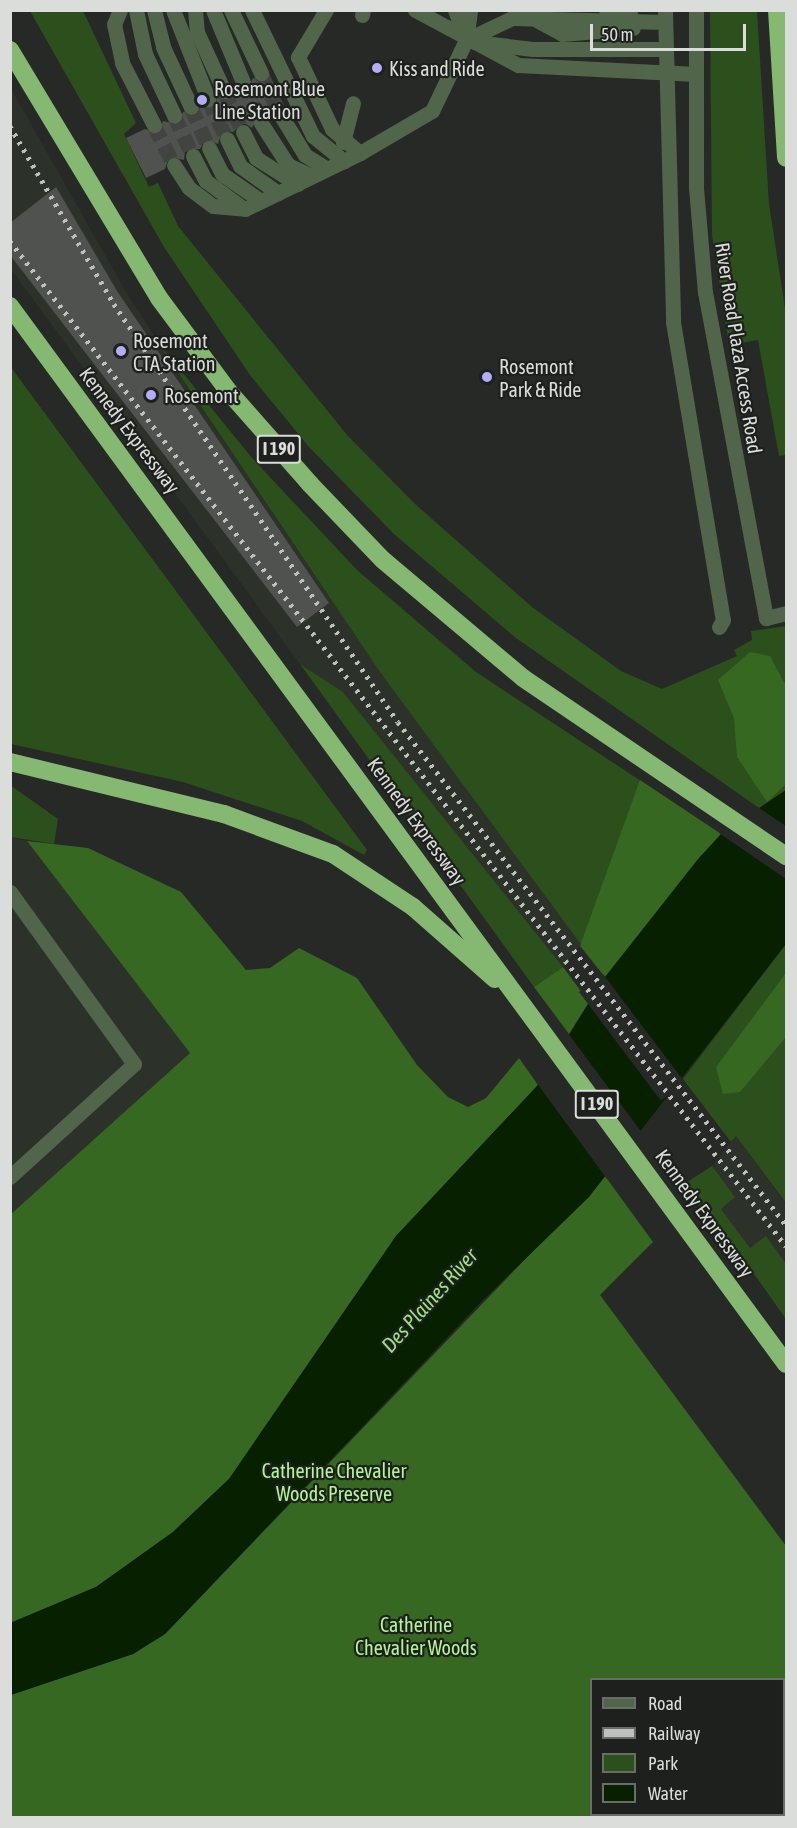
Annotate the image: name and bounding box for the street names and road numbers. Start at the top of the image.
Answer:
street label: River Road Plaza Access Road [710,241,768,455]
street label: Kennedy Expressway [75,362,185,498]
road number: I 190 [256,434,302,464]
street label: Kennedy Expressway [363,753,471,889]
road number: I 190 [574,1089,620,1119]
street label: Kennedy Expressway [651,1145,759,1281]

